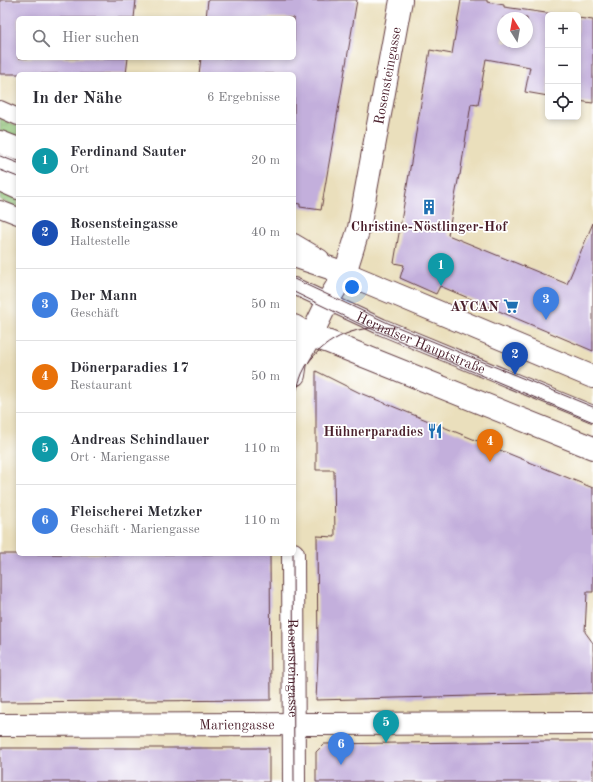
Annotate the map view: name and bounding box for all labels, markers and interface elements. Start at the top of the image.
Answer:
north arrow [497,12,533,48]
map controls [545,12,581,120]
button: + [545,12,581,48]
search box [16,16,296,60]
street label: Rosensteingasse [372,26,404,126]
icon: search [30,27,52,49]
text: Hier suchen [62,31,139,46]
button: − [545,48,581,84]
button: locate [545,84,581,120]
text: In der Nähe [32,90,122,107]
text: 6 Ergebnisse [207,91,280,104]
text: Ferdinand Sauter [70,145,186,160]
text: 1 [41,154,49,167]
text: 20 m [251,154,280,167]
text: Ort [70,163,89,176]
building icon: Christine-Nöstlinger-Hof [420,198,438,216]
text: Rosensteingasse [70,217,178,232]
place label: Christine-Nöstlinger-Hof [351,220,508,234]
text: 2 [41,226,49,239]
text: 40 m [251,226,280,239]
text: Haltestelle [70,235,130,248]
pin: 1 [428,253,454,286]
your location [342,277,362,297]
pin: 3 [533,287,559,320]
text: Der Mann [70,289,137,304]
supermarket icon: AYCAN [502,297,520,315]
text: 3 [41,298,49,311]
text: 50 m [251,298,280,311]
place label: AYCAN [450,300,499,314]
text: Geschäft [70,307,119,320]
street label: Hernalser Hauptstraße [354,310,487,377]
pin: 2 [502,342,528,375]
text: Dönerparadies 17 [70,361,189,376]
text: 4 [41,370,49,383]
text: 50 m [251,370,280,383]
text: Restaurant [70,379,132,392]
restaurant icon: Hühnerparadies [426,422,444,440]
place label: Hühnerparadies [323,425,423,439]
pin: 4 [477,429,503,462]
text: Andreas Schindlauer [70,433,209,448]
text: 5 [41,442,49,455]
text: 110 m [243,442,280,455]
text: Ort · Mariengasse [70,451,170,464]
text: Fleischerei Metzker [70,505,202,520]
text: 6 [41,514,49,527]
text: 110 m [243,514,280,527]
text: Geschäft · Mariengasse [70,523,200,536]
street label: Rosensteingasse [285,618,300,718]
pin: 5 [373,710,399,743]
street label: Mariengasse [199,718,275,732]
pin: 6 [328,732,354,765]

